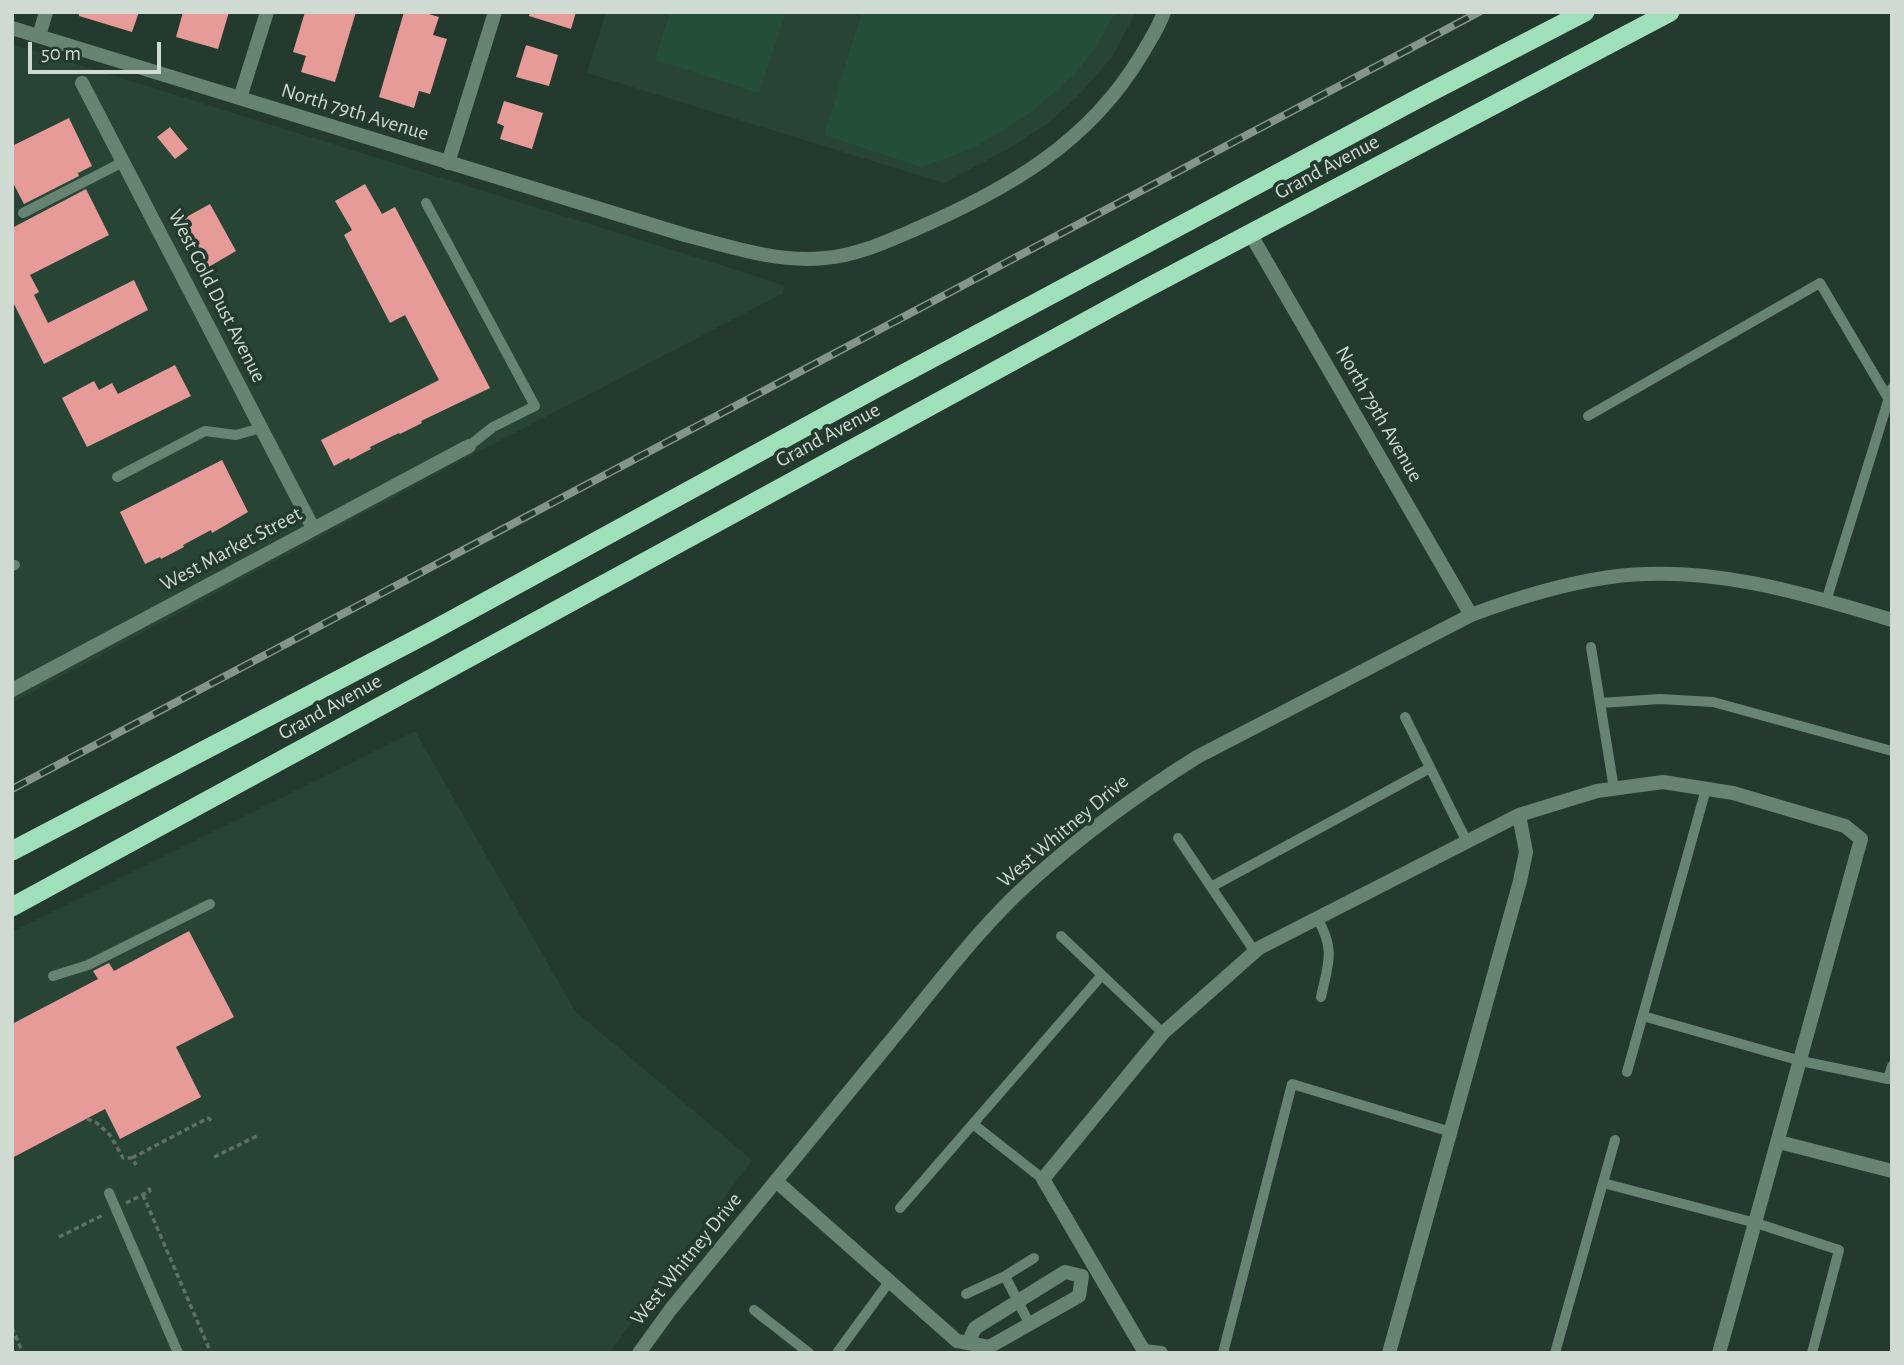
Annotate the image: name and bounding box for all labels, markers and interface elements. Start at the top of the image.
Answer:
scale bar [32,28,164,72]
text: 50 m [41,43,81,64]
street label: North 79th Avenue [278,78,432,146]
street label: Grand Avenue [1270,129,1384,205]
street label: West Gold Dust Avenue [162,205,272,387]
street label: North 79th Avenue [1330,342,1428,486]
street label: Grand Avenue [771,397,885,473]
street label: West Market Street [156,501,306,597]
street label: Grand Avenue [274,668,386,746]
street label: West Whitney Drive [992,769,1134,893]
street label: West Whitney Drive [625,1188,747,1330]

